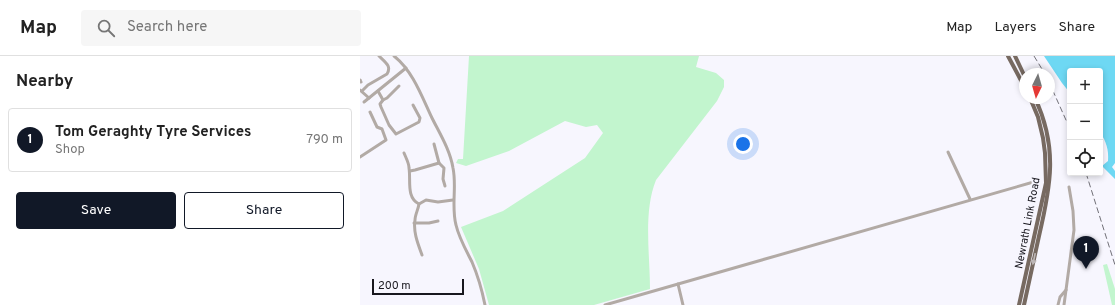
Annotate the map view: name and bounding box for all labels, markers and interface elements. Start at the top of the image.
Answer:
search box [81,10,361,46]
text: Map [20,16,57,40]
icon: search [95,17,117,39]
text: Search here [127,18,207,37]
text: Map [946,19,972,36]
text: Layers [994,19,1036,36]
text: Share [1058,19,1095,36]
north arrow [1019,68,1055,104]
map controls [1067,68,1103,176]
button: + [1067,68,1103,104]
text: Nearby [16,71,73,93]
button: − [1067,104,1103,140]
text: Tom Geraghty Tyre Services [55,123,251,142]
text: 1 [27,132,33,148]
text: 790 m [306,132,343,148]
your location [733,134,753,154]
button: locate [1067,140,1103,176]
text: Shop [55,142,85,158]
street label: Newrath Link Road [1012,176,1044,270]
button: Save [16,192,176,229]
button: Share [184,192,344,229]
pin: 1 [1073,236,1099,269]
one-way arrow [1031,253,1037,265]
scale bar [372,277,464,296]
text: 200 m [378,279,411,293]

